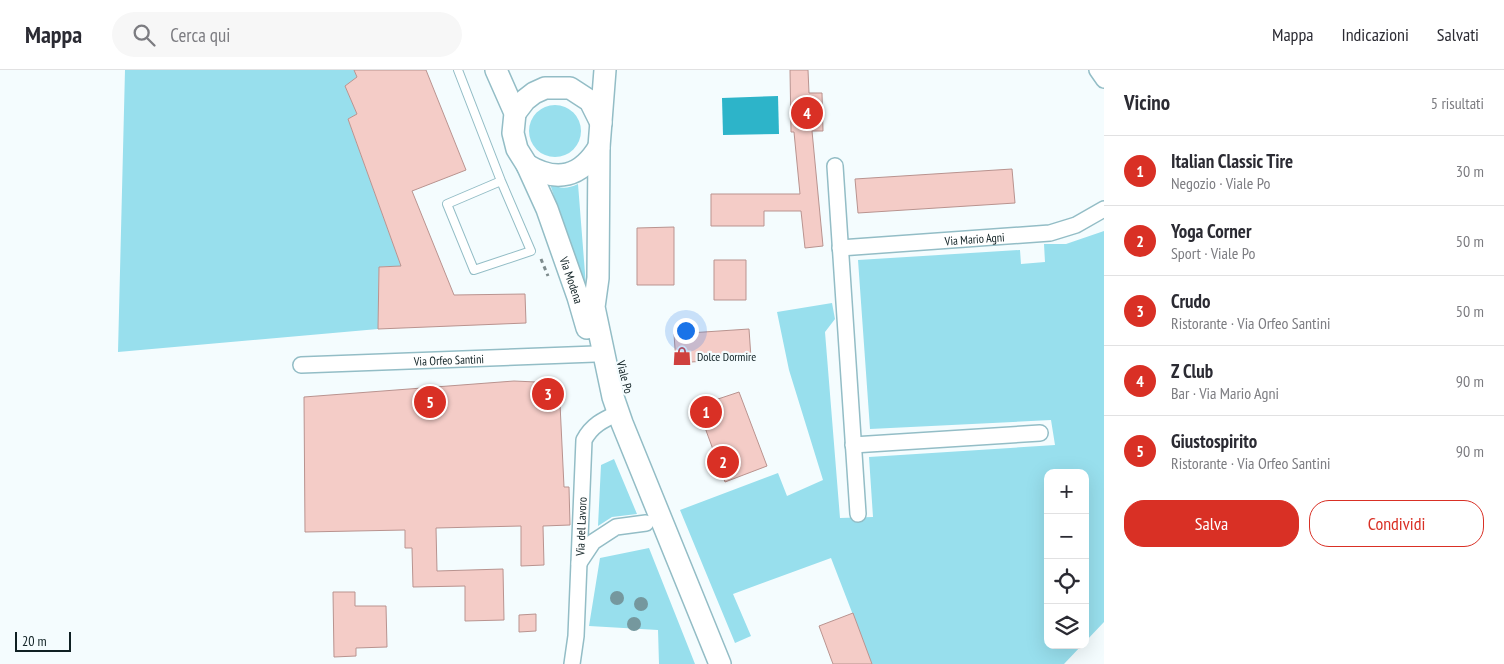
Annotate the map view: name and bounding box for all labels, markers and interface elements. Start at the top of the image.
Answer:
search box [112,12,462,57]
text: Mappa [25,19,82,50]
icon: search [130,21,158,49]
text: Cerca qui [170,23,230,47]
text: Mappa [1272,23,1313,46]
text: Indicazioni [1341,23,1409,46]
text: Salvati [1437,23,1479,46]
text: Vicino [1124,89,1170,116]
text: 5 risultati [1431,93,1484,113]
pin: 4 [791,94,823,132]
text: Italian Classic Tire [1171,149,1293,173]
text: 1 [1136,161,1144,181]
text: 30 m [1456,161,1484,181]
text: Negozio · Viale Po [1171,173,1270,193]
text: Yoga Corner [1171,219,1251,243]
street label: Via Mario Agni [943,229,1005,248]
text: 2 [1136,231,1144,251]
text: 50 m [1456,231,1484,251]
text: Sport · Viale Po [1171,243,1255,263]
street label: Via Modena [556,254,587,305]
text: Crudo [1171,289,1210,313]
text: 3 [1136,301,1144,321]
text: 50 m [1456,301,1484,321]
text: Ristorante · Via Orfeo Santini [1171,313,1331,333]
your location [673,318,699,344]
shop icon: Dolce Dormire [671,345,693,367]
place label: Dolce Dormire [697,349,756,364]
street label: Via Orfeo Santini [413,351,484,368]
street label: Viale Po [613,358,636,395]
text: Z Club [1171,359,1213,383]
text: 4 [1136,371,1144,391]
text: 90 m [1456,371,1484,391]
pin: 3 [532,375,564,413]
pin: 5 [414,383,446,421]
text: Bar · Via Mario Agni [1171,383,1279,403]
pin: 1 [690,393,722,431]
text: Giustospirito [1171,429,1257,453]
text: 5 [1136,441,1144,461]
text: 90 m [1456,441,1484,461]
pin: 2 [707,443,739,481]
text: Ristorante · Via Orfeo Santini [1171,453,1331,473]
map controls [1044,469,1089,649]
button: + [1044,469,1089,514]
street label: Via del Lavoro [572,497,589,557]
button: Salva [1124,500,1299,547]
button: Condividi [1309,500,1484,547]
button: − [1044,514,1089,559]
button: locate [1044,559,1089,604]
button: layers [1044,604,1089,649]
scale bar [15,629,71,652]
text: 20 m [22,632,47,650]

